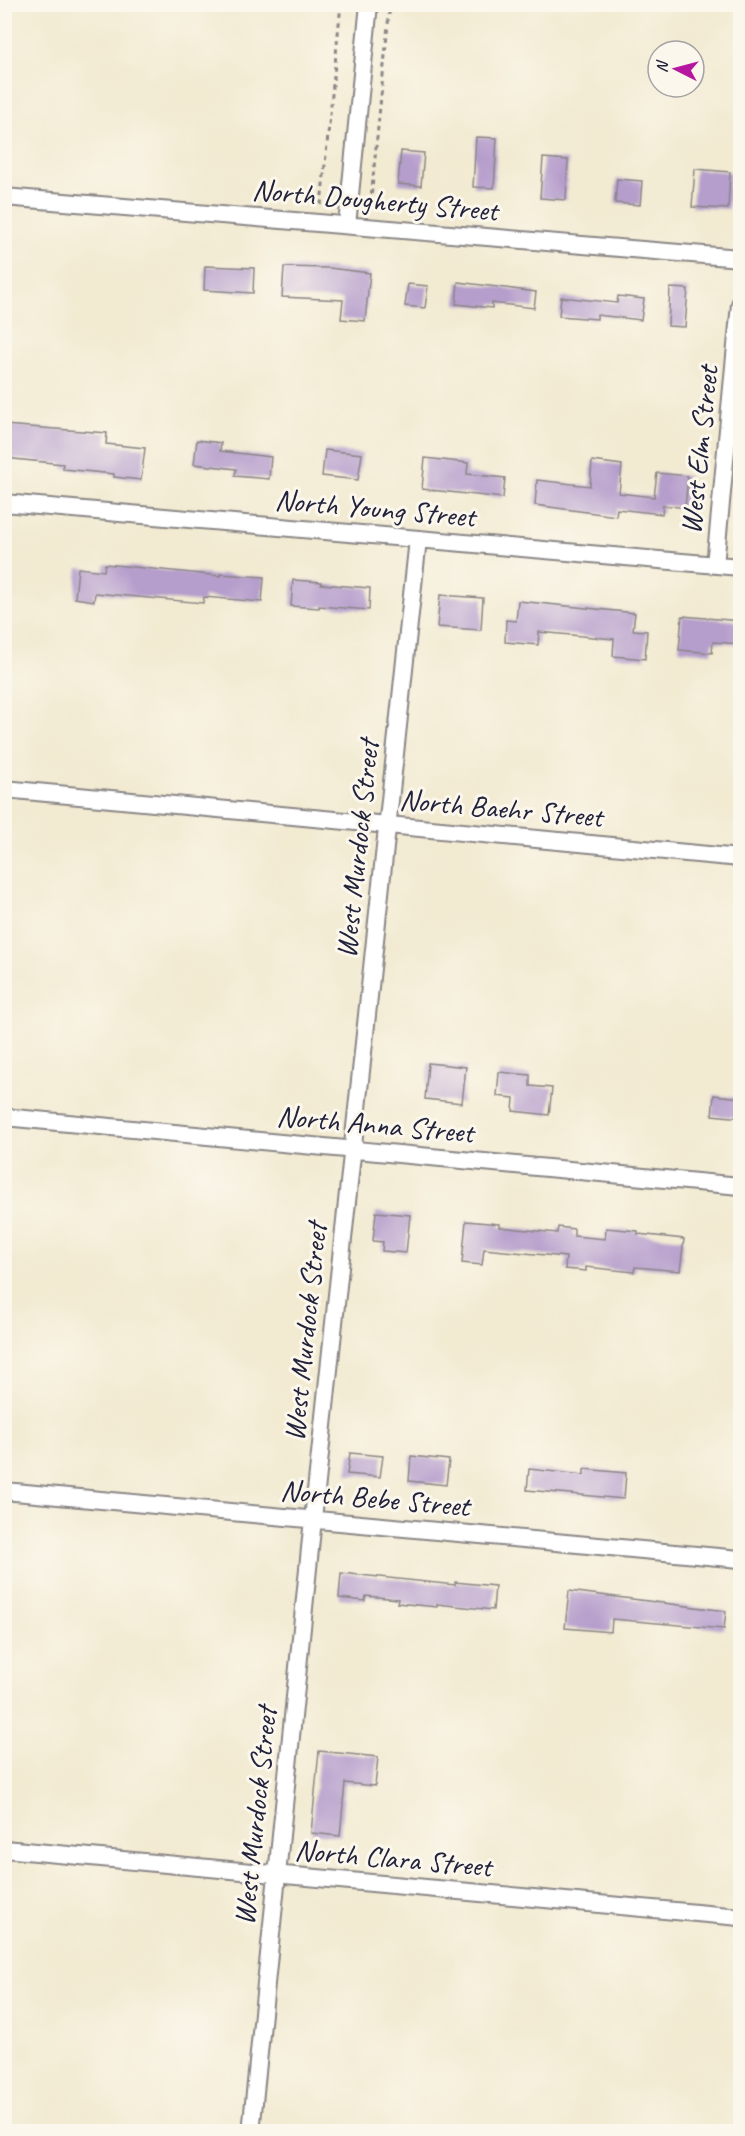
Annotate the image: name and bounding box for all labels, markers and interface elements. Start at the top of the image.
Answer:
north arrow [646,39,706,99]
text: N [652,58,673,74]
street label: North Dougherty Street [251,170,502,230]
street label: West Elm Street [671,361,727,536]
street label: North Young Street [273,480,480,536]
street label: West Murdock Street [327,734,388,960]
street label: North Baehr Street [398,780,607,836]
street label: North Anna Street [275,1096,478,1152]
street label: West Murdock Street [275,1217,336,1443]
street label: North Bebe Street [279,1471,474,1525]
street label: West Murdock Street [225,1701,286,1927]
street label: North Clara Street [293,1830,496,1886]

